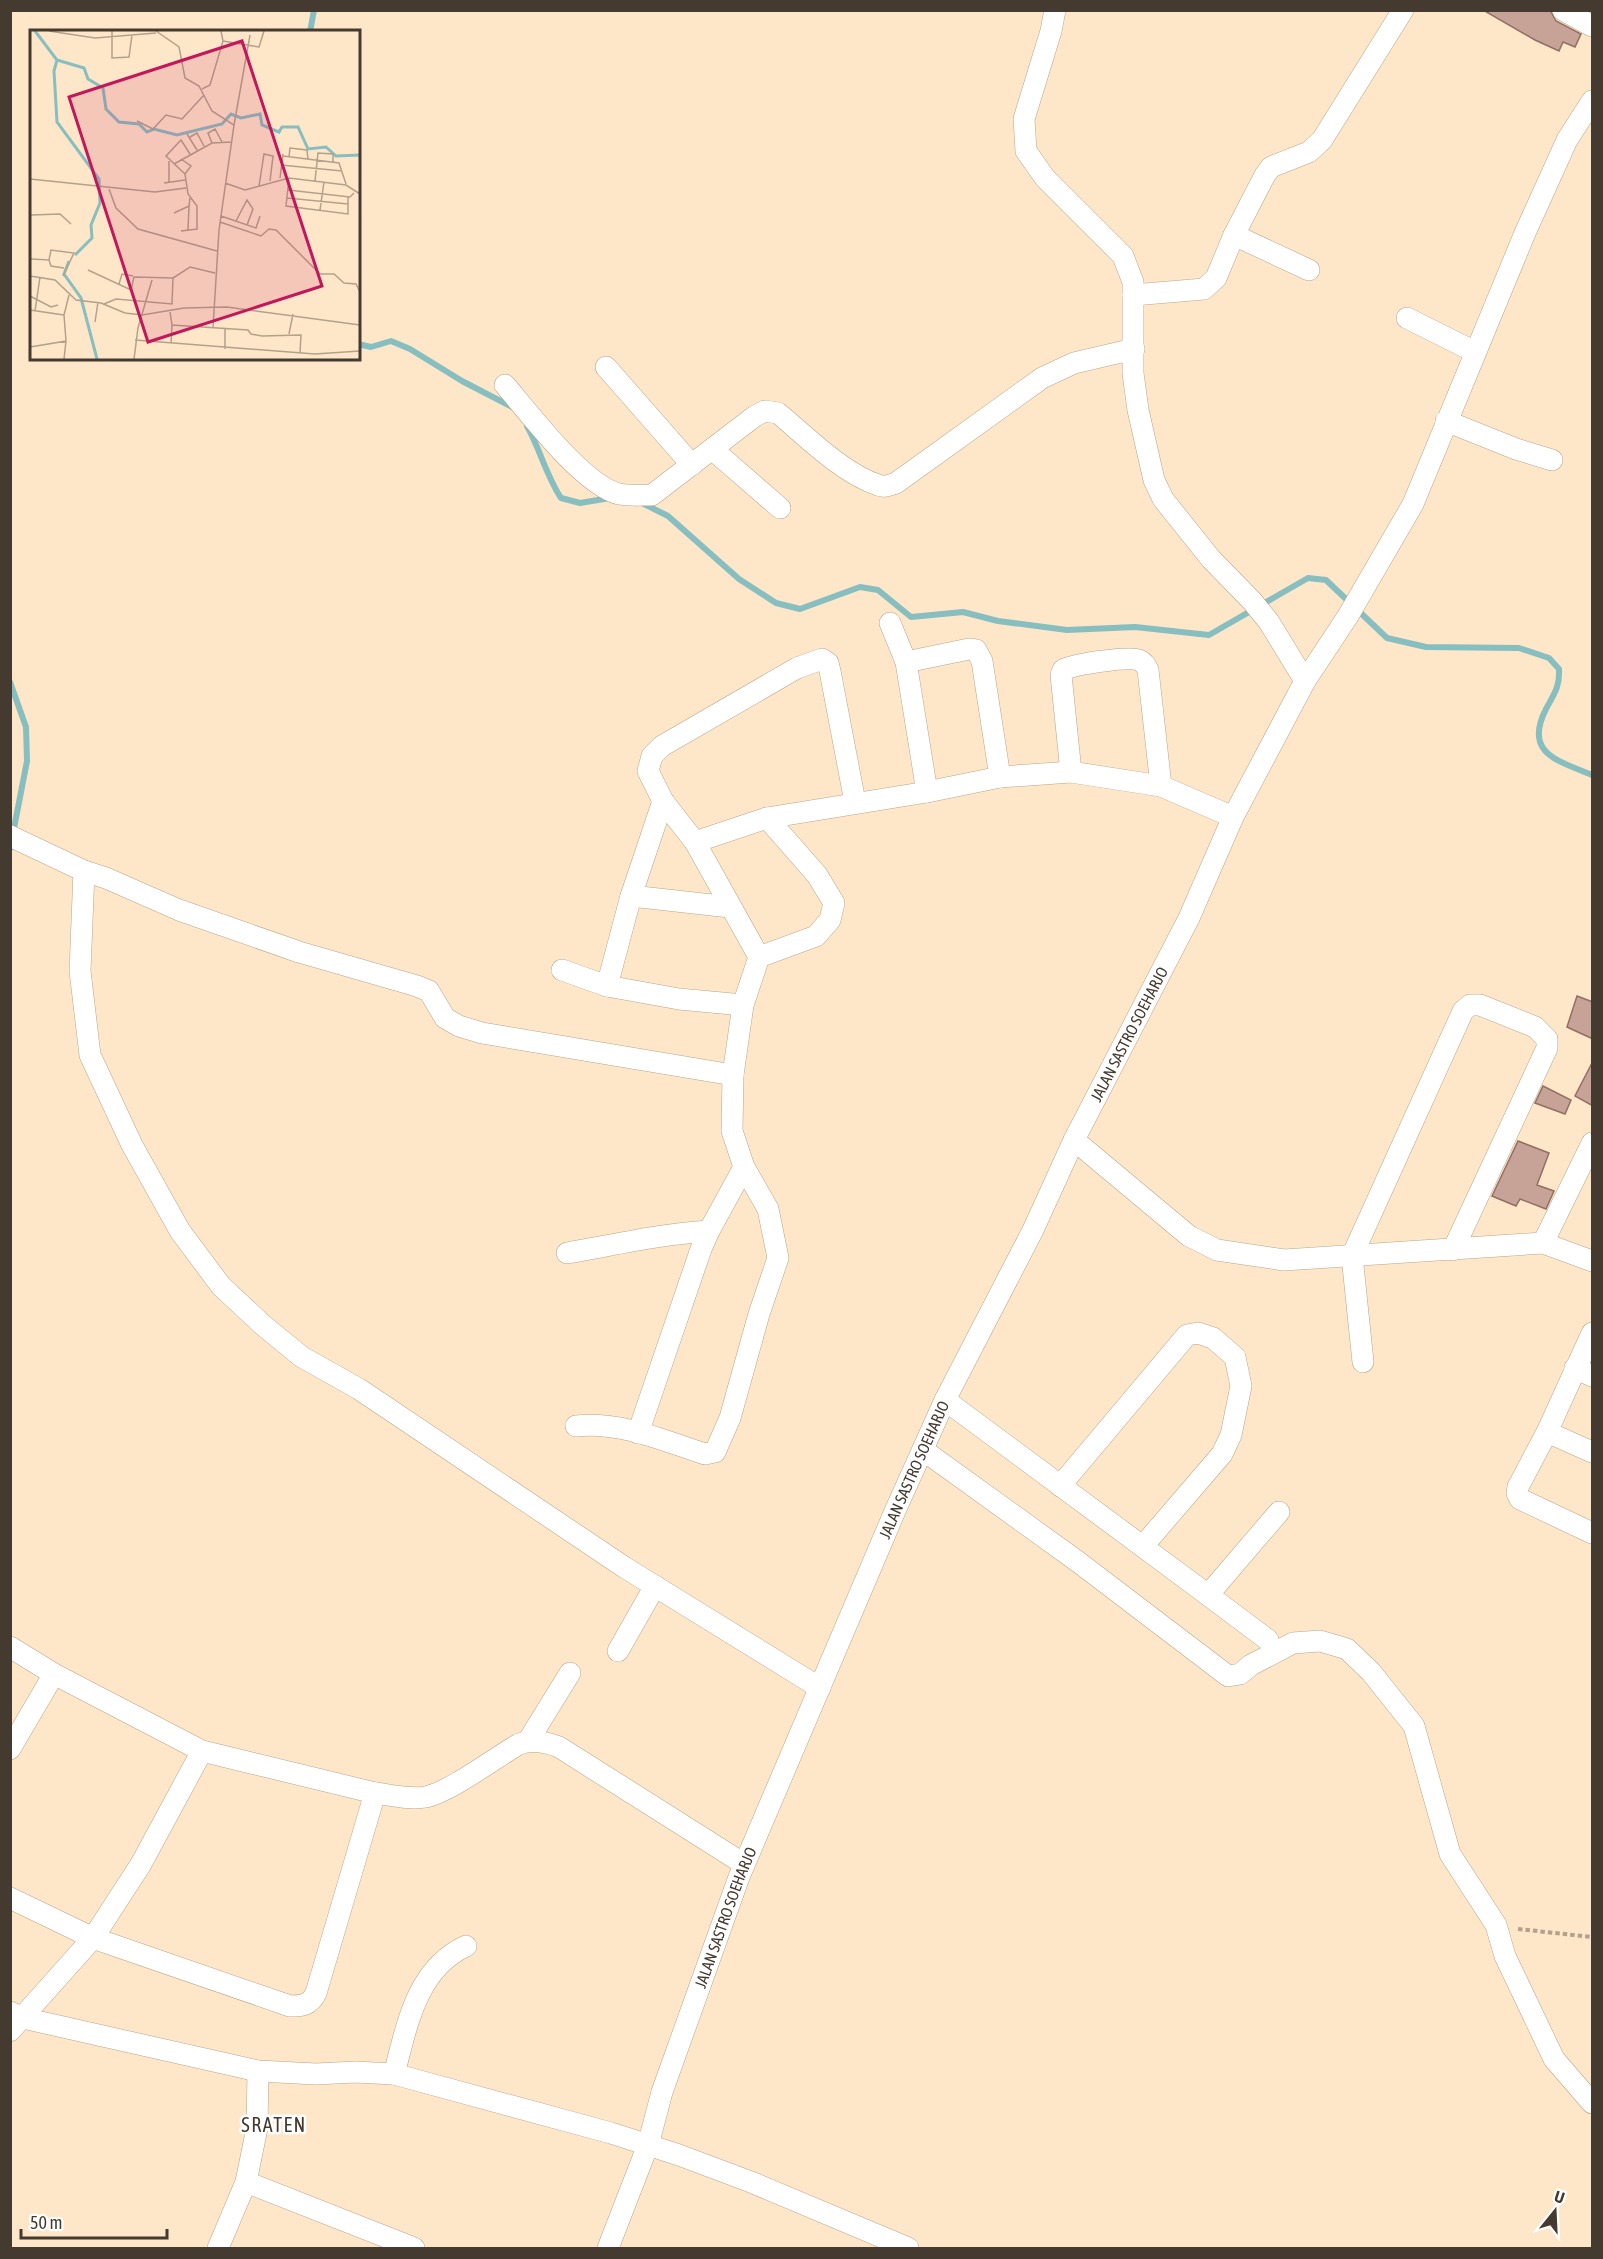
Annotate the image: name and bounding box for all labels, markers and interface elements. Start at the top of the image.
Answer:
inset map [30,30,360,360]
street label: JALAN SASTRO SOEHARJO [1087,964,1171,1104]
street label: JALAN SASTRO SOEHARJO [875,1398,952,1541]
street label: JALAN SASTRO SOEHARJO [691,1844,760,1990]
district label: SRATEN [241,2113,307,2136]
north arrow [1525,2181,1585,2241]
text: U [1552,2187,1567,2207]
scale bar [21,2202,166,2240]
text: 50 m [30,2212,62,2233]

